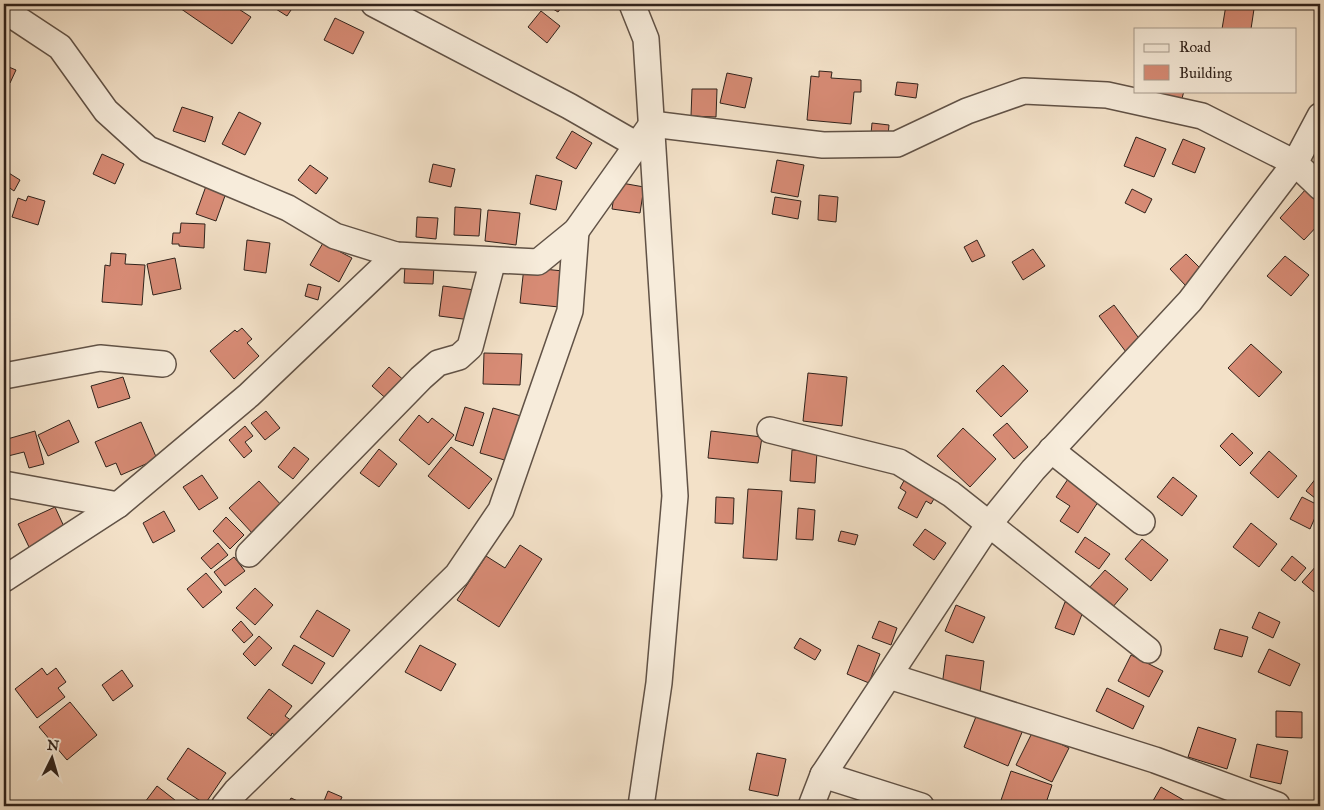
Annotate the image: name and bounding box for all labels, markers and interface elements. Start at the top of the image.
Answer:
legend [1134,28,1296,92]
text: Road [1179,38,1211,56]
text: Building [1179,64,1233,82]
north arrow [28,732,78,782]
text: N [46,737,60,755]

